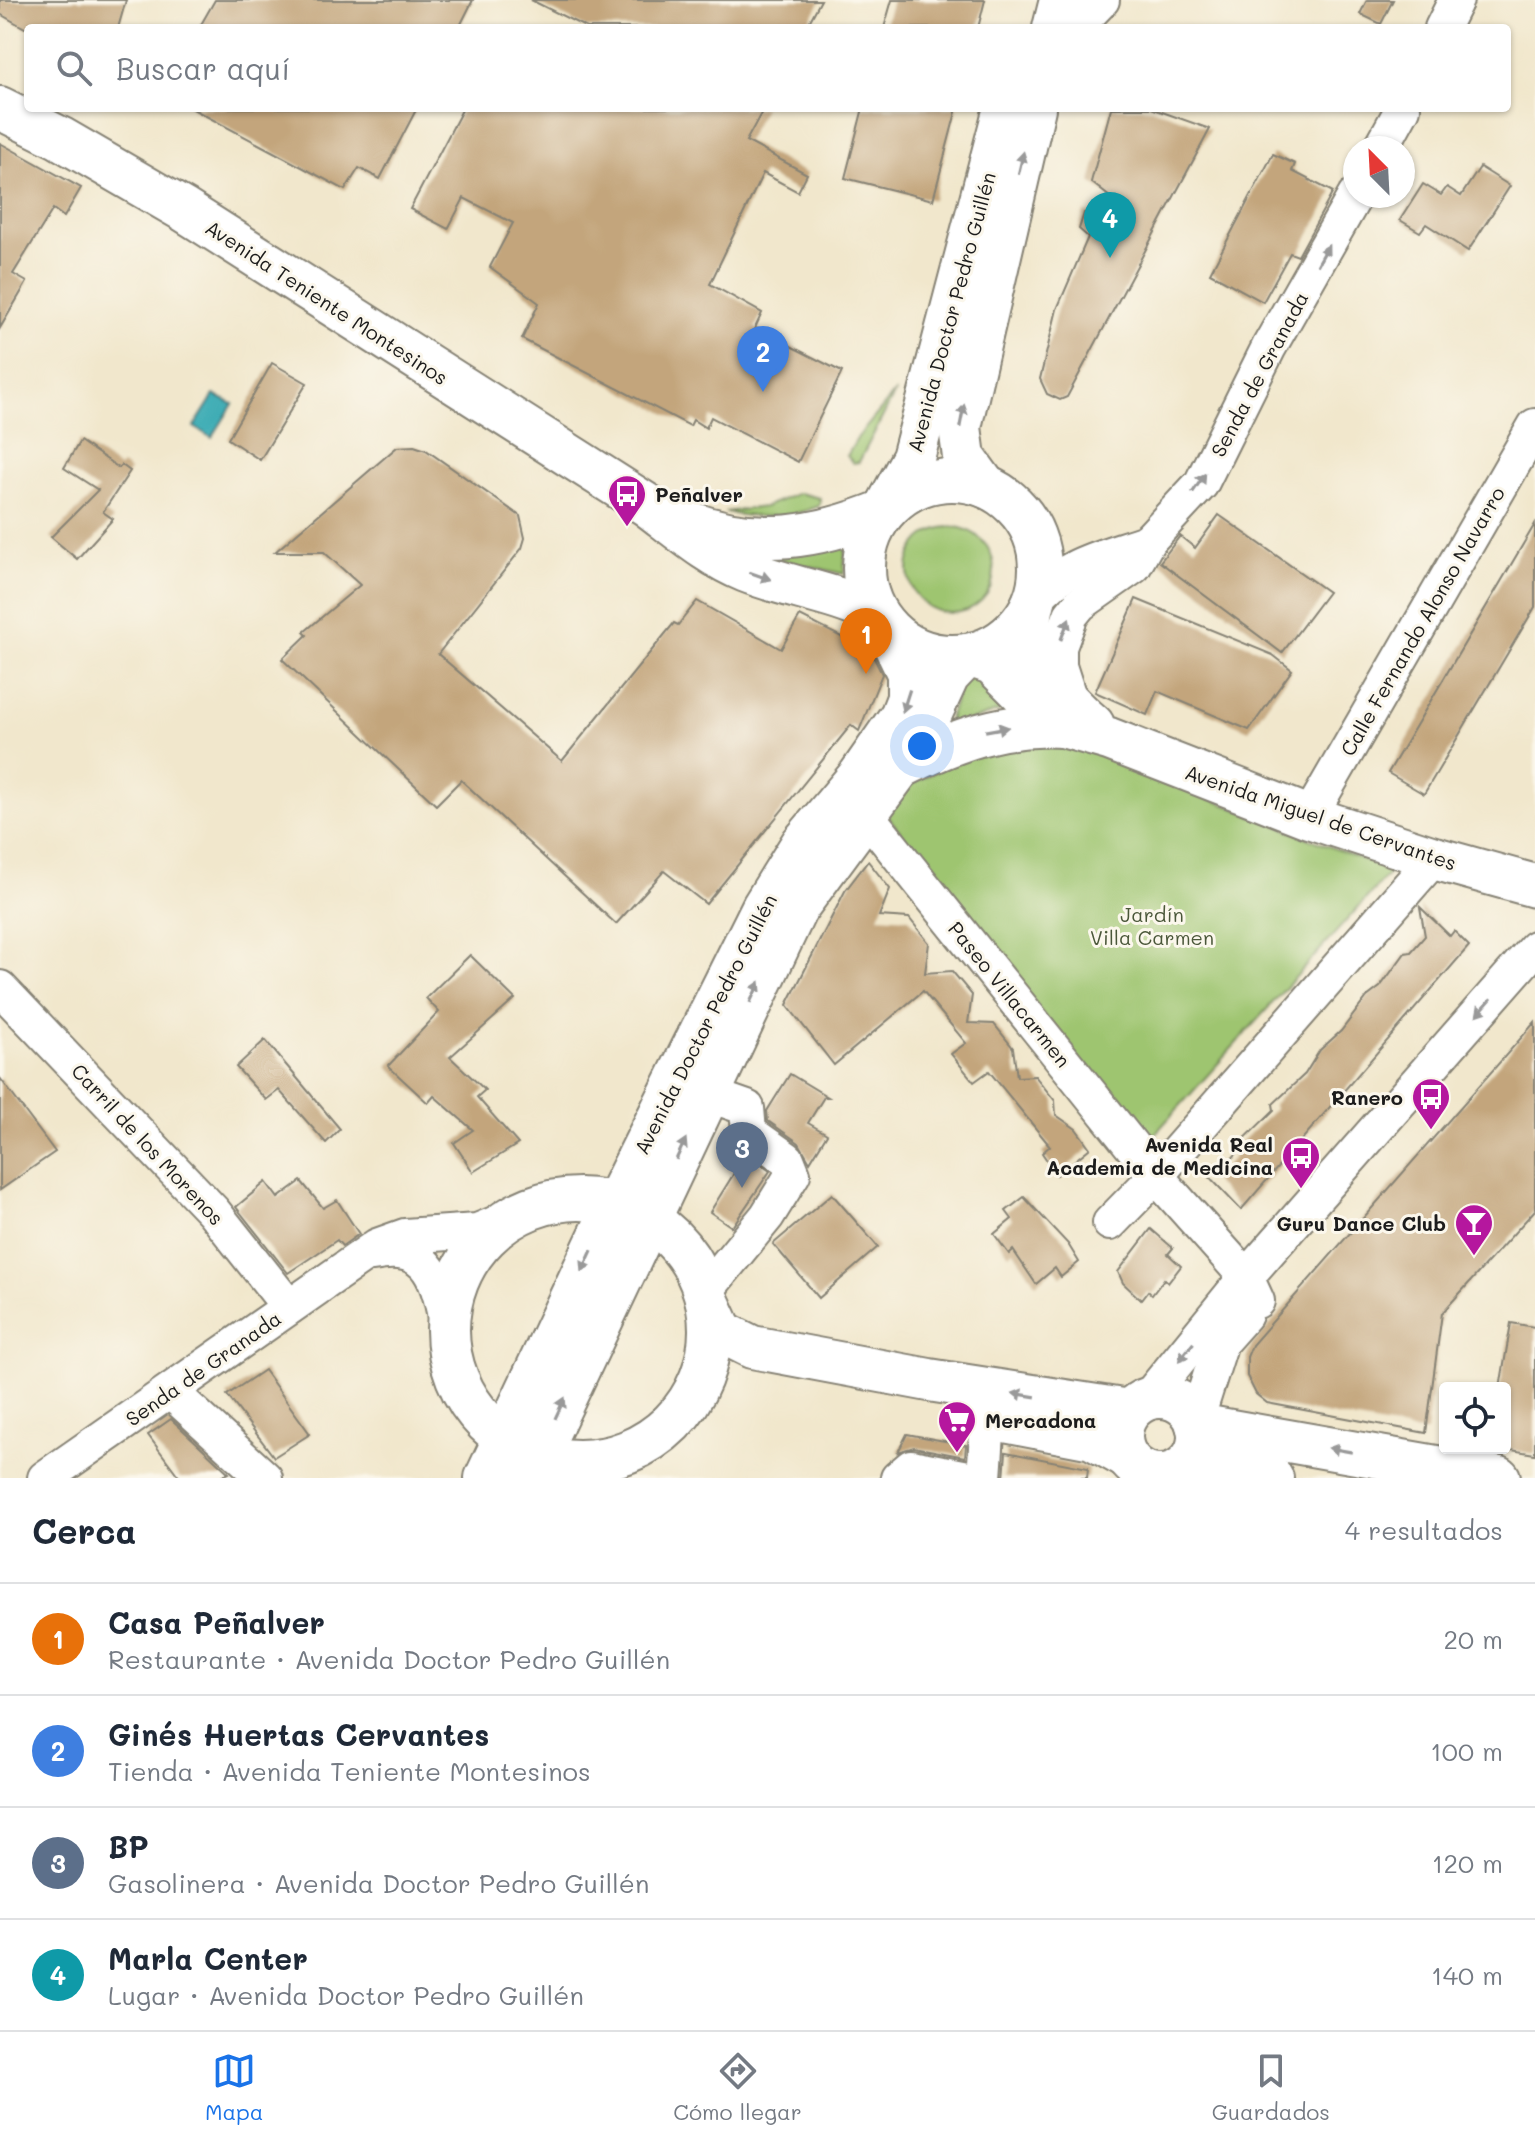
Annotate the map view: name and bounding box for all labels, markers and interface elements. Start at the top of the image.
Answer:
search box [24,24,1511,112]
icon: search [52,46,96,90]
text: Buscar aquí [116,48,290,88]
north arrow [1343,136,1415,208]
one-way arrow [1016,150,1028,175]
street label: Avenida Doctor Pedro Guillén [901,169,1001,455]
pin: 4 [1084,192,1136,258]
street label: Avenida Teniente Montesinos [201,214,453,390]
one-way arrow [1316,243,1330,266]
street label: Senda de Granada [1204,287,1314,461]
pin: 2 [737,326,789,392]
one-way arrow [957,403,969,428]
bus stop icon: Peñalver [606,473,648,528]
one-way arrow [1192,473,1207,494]
place label: Peñalver [655,481,743,507]
street label: Calle Fernando Alonso Navarro [1334,482,1510,760]
one-way arrow [748,570,772,582]
pin: 1 [840,608,892,674]
one-way arrow [1059,617,1072,641]
one-way arrow [899,689,911,713]
one-way arrow [984,722,1009,735]
your location [902,726,942,766]
street label: Avenida Miguel de Cervantes [1182,758,1460,876]
street label: Avenida Doctor Pedro Guillén [628,889,782,1159]
park label: Jardín Villa Carmen [1090,901,1214,950]
street label: Paseo Villacarmen [943,916,1077,1072]
one-way arrow [748,980,762,1004]
one-way arrow [1475,997,1493,1016]
street label: Carril de los Morenos [66,1058,230,1230]
bus stop icon: Ranero [1410,1076,1452,1131]
place label: Ranero [1331,1084,1403,1110]
pin: 3 [716,1122,768,1188]
place label: Avenida Real Academia de Medicina [1046,1131,1273,1180]
bus stop icon: Avenida Real Academia de Medicina [1280,1135,1322,1190]
one-way arrow [674,1137,688,1160]
bar icon: Guru Dance Club [1453,1202,1495,1257]
place label: Guru Dance Club [1276,1210,1446,1236]
one-way arrow [581,1249,594,1273]
street label: Senda de Granada [120,1305,286,1431]
one-way arrow [1178,1342,1194,1362]
map controls [1439,1382,1511,1454]
button: locate [1439,1382,1511,1454]
one-way arrow [1012,1388,1037,1401]
one-way arrow [553,1396,567,1419]
supermarket icon: Mercadona [936,1399,978,1454]
place label: Mercadona [985,1407,1096,1433]
one-way arrow [1327,1443,1352,1455]
text: Cerca [32,1508,136,1553]
text: 4 resultados [1345,1513,1503,1547]
text: Casa Peñalver [108,1602,325,1642]
text: 1 [52,1622,64,1656]
text: 20 m [1443,1622,1503,1656]
text: Restaurante · Avenida Doctor Pedro Guillén [108,1642,670,1676]
text: Ginés Huertas Cervantes [108,1714,489,1754]
text: 2 [51,1734,65,1768]
text: 100 m [1430,1734,1503,1768]
text: Tienda · Avenida Teniente Montesinos [108,1754,591,1788]
text: BP [108,1826,149,1866]
text: 3 [50,1846,66,1880]
text: 120 m [1432,1846,1503,1880]
text: Gasolinera · Avenida Doctor Pedro Guillén [108,1866,649,1900]
text: Marla Center [108,1938,308,1978]
text: 4 [50,1958,66,1992]
text: 140 m [1431,1958,1503,1992]
text: Lugar · Avenida Doctor Pedro Guillén [108,1978,584,2012]
tab: Mapa [205,2049,263,2126]
tab: Cómo llegar [673,2049,802,2126]
tab: Guardados [1212,2049,1330,2126]

